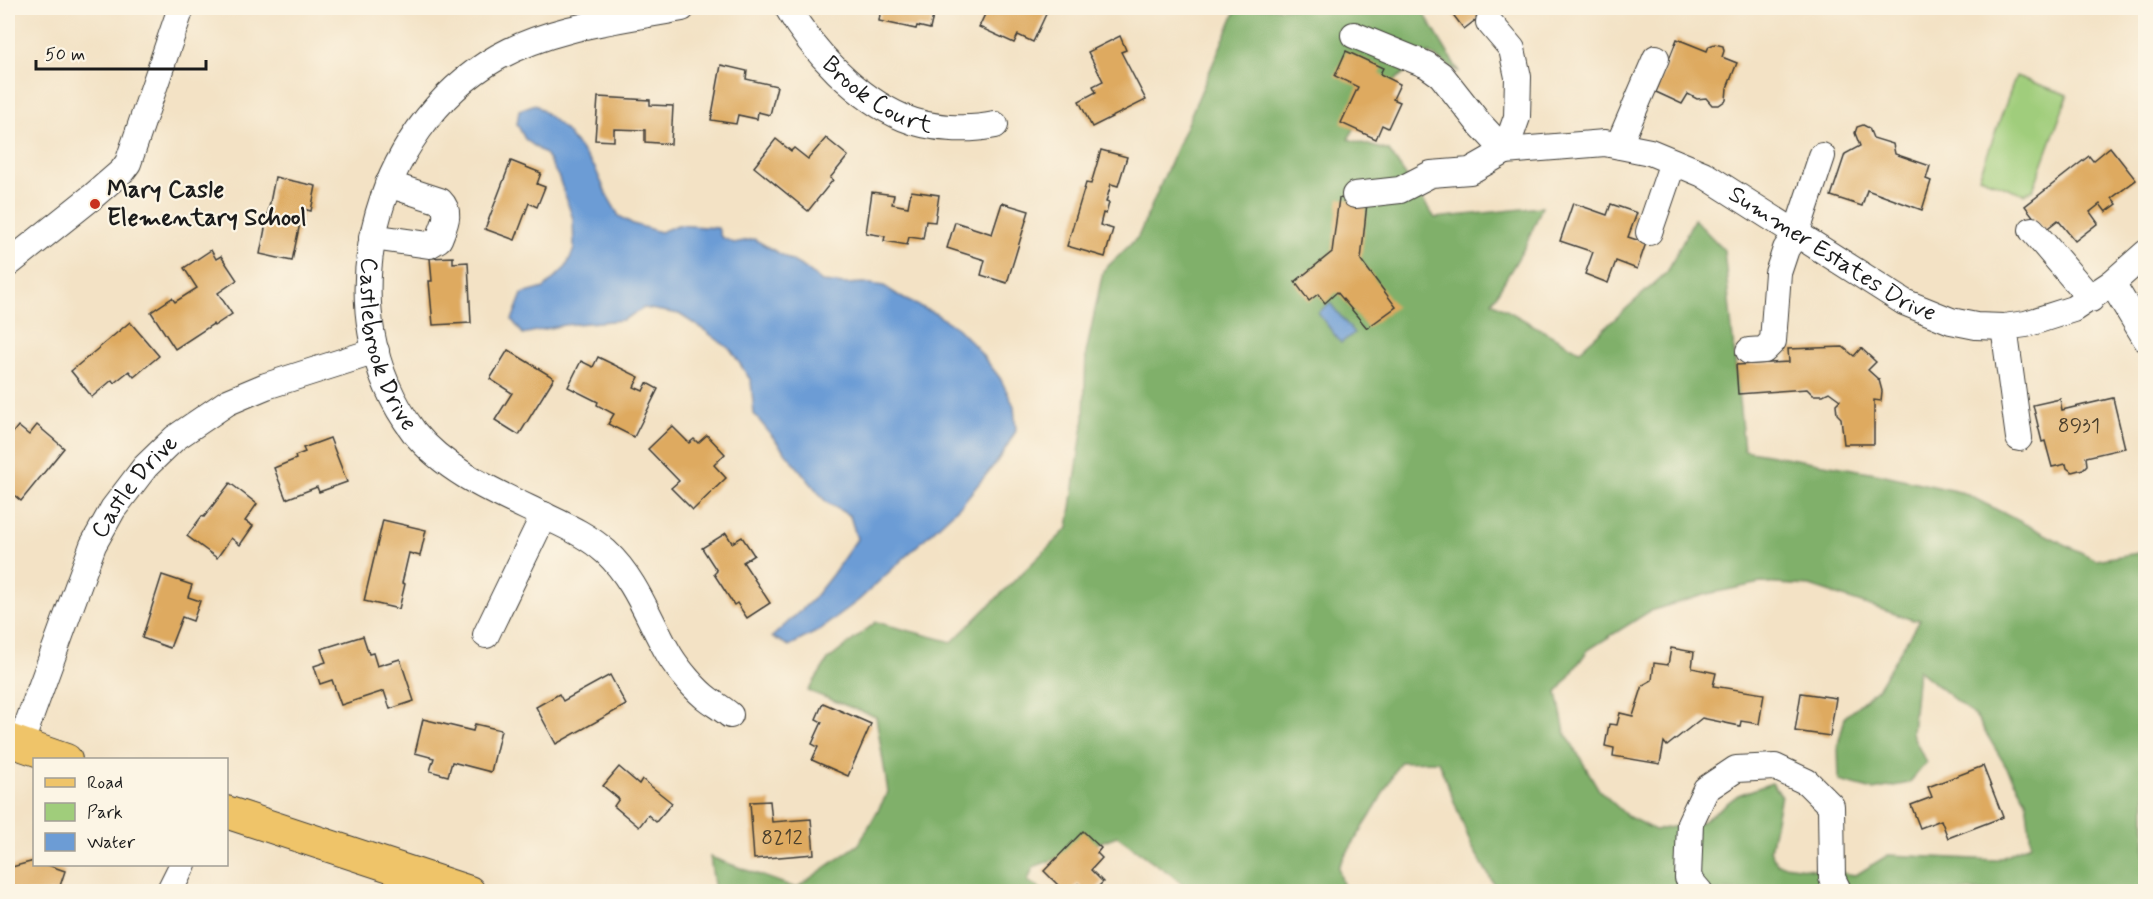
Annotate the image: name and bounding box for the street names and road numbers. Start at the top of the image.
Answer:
street label: Brook Court [815,49,935,141]
street label: Summer Estates Drive [1723,179,1941,329]
street label: Castlebrook Drive [352,256,424,437]
street label: Castle Drive [84,428,185,544]

